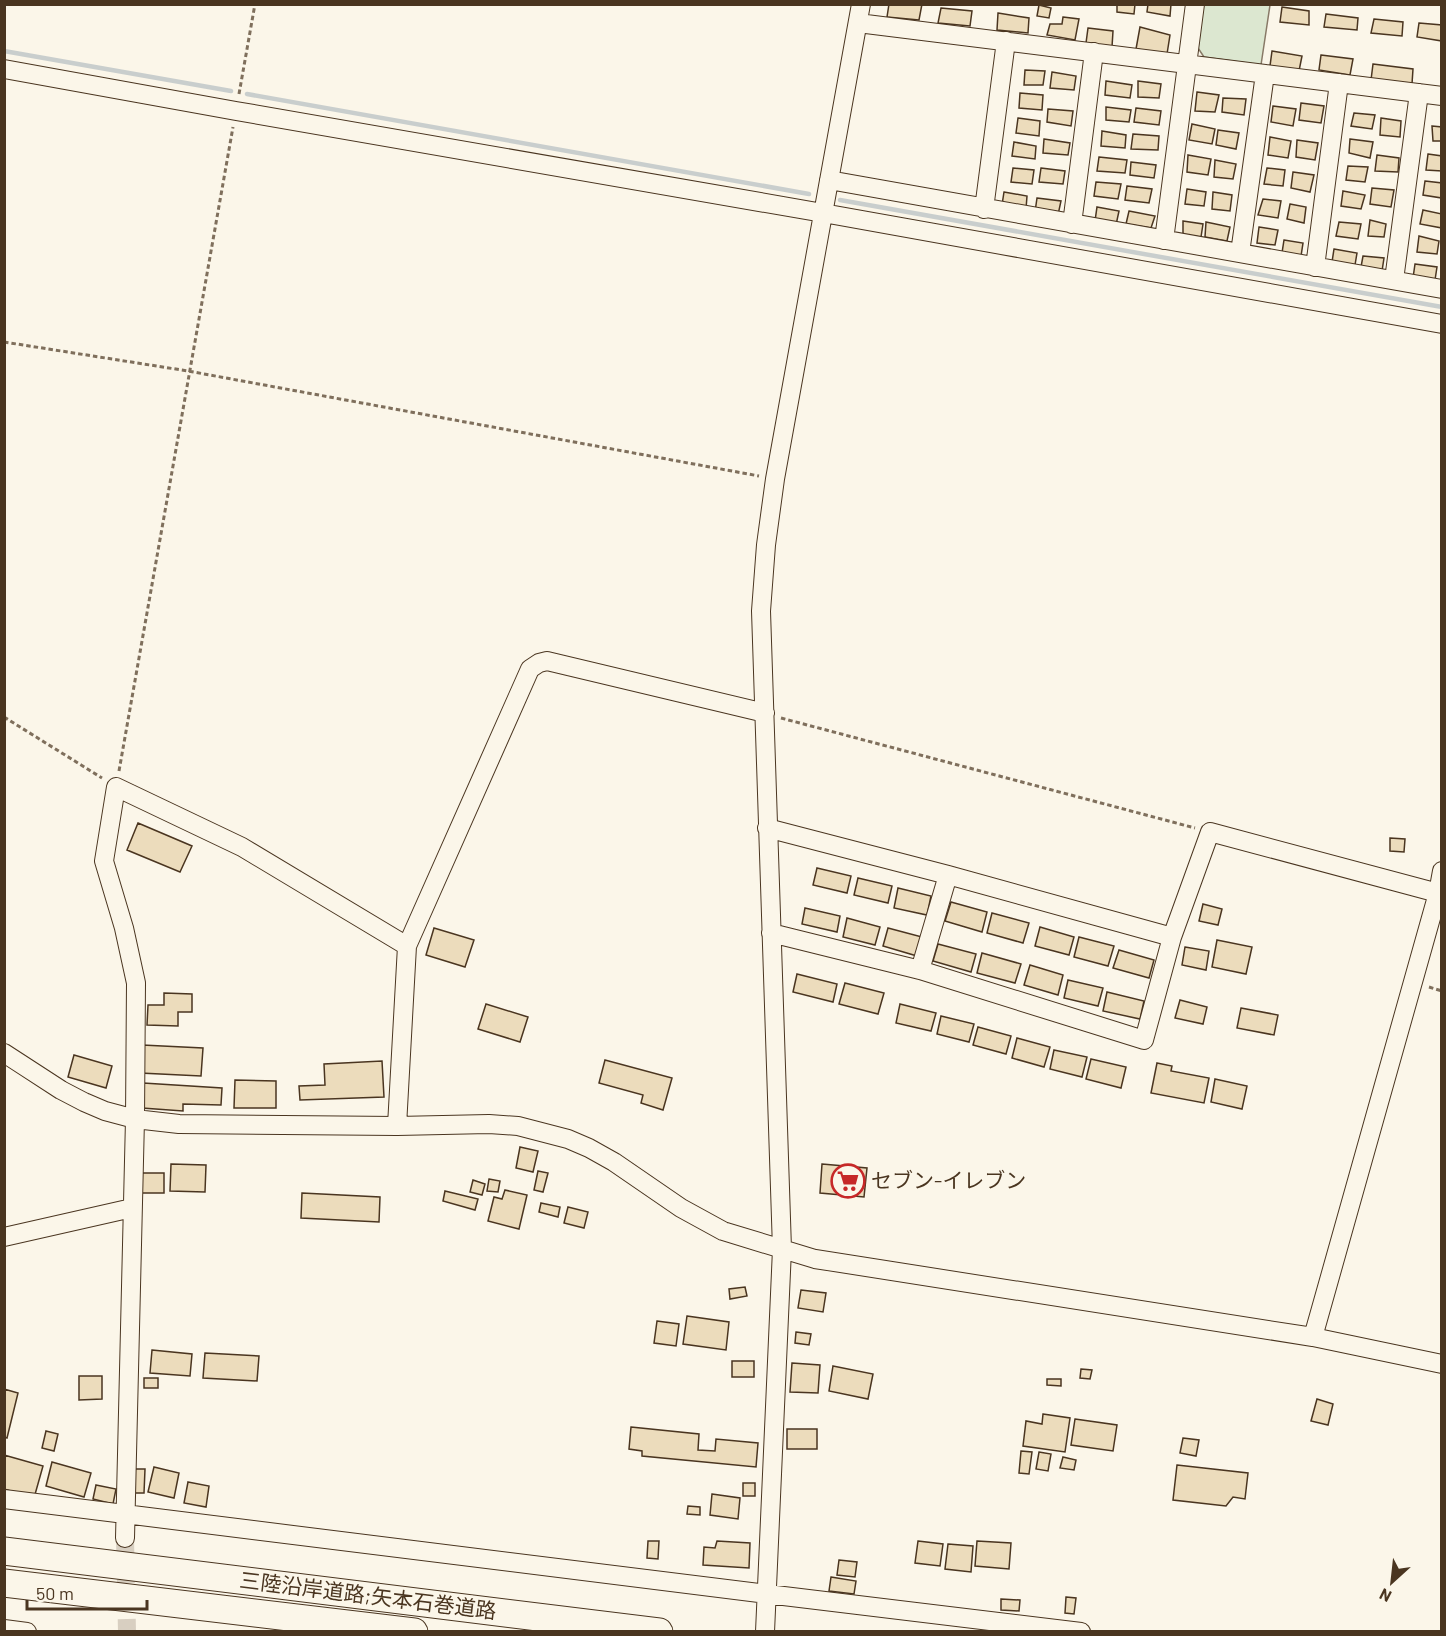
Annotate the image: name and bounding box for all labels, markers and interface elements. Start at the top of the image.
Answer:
supermarket icon: セブン-イレブン [830,1163,866,1199]
place label: セブン-イレブン [871,1167,1026,1192]
north arrow [1362,1552,1422,1612]
street label: 三陸沿岸道路;矢本石巻道路 [238,1566,498,1623]
scale bar [27,1573,147,1611]
text: 50 m [36,1582,74,1604]
text: N [1376,1585,1394,1607]

